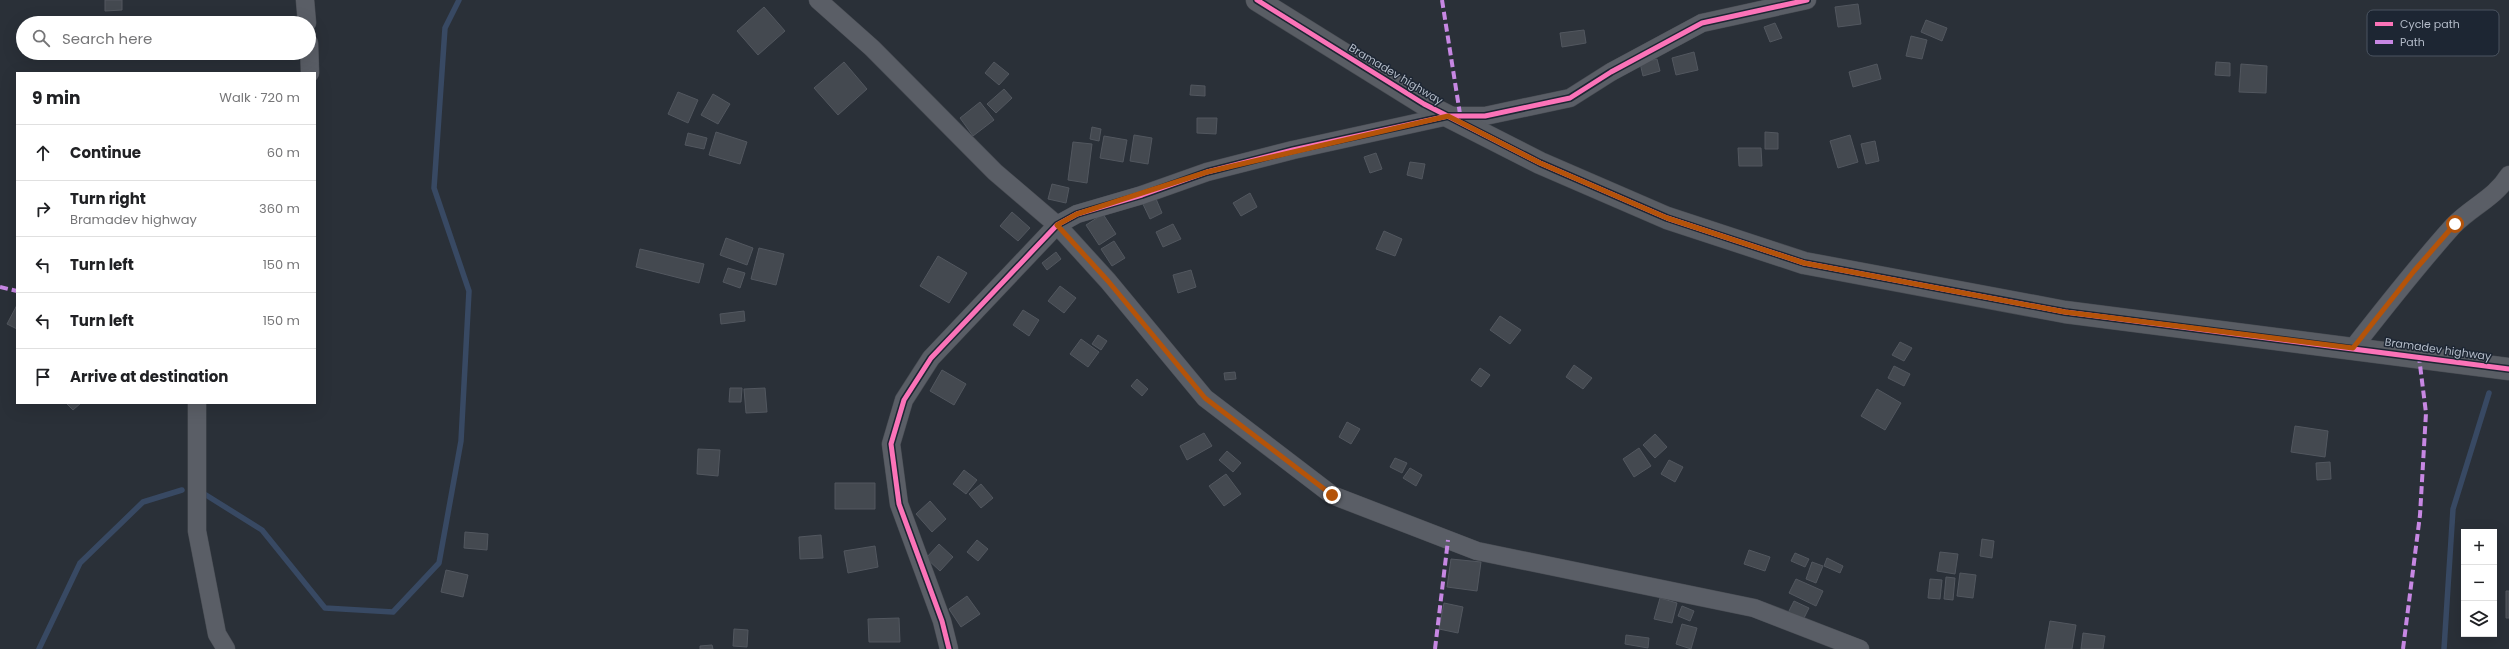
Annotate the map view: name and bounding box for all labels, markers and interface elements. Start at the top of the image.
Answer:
legend [2367,10,2499,56]
search box [16,16,316,60]
text: Cycle path [2400,16,2460,32]
icon: search [30,27,52,49]
text: Search here [62,28,152,49]
text: Path [2400,34,2425,50]
street label: Bramadev highway [1346,40,1447,109]
text: 9 min [32,86,81,110]
text: Walk · 720 m [219,88,300,107]
icon: ahead [32,142,54,164]
text: Continue [70,142,141,163]
text: 60 m [267,143,300,162]
text: Turn right [70,188,146,209]
icon: right [32,198,54,220]
text: 360 m [259,199,300,218]
text: Bramadev highway [70,210,197,229]
route start [2446,215,2464,233]
icon: left [32,254,54,276]
text: Turn left [70,254,134,275]
text: 150 m [263,255,300,274]
icon: left [32,310,54,332]
text: Turn left [70,310,134,331]
text: 150 m [263,311,300,330]
street label: Bramadev highway [2384,334,2493,364]
icon: arrive [32,366,54,388]
text: Arrive at destination [70,366,228,387]
route end [1323,486,1341,504]
map controls [2461,529,2497,637]
button: + [2461,529,2497,565]
button: − [2461,565,2497,601]
button: layers [2461,601,2497,637]

